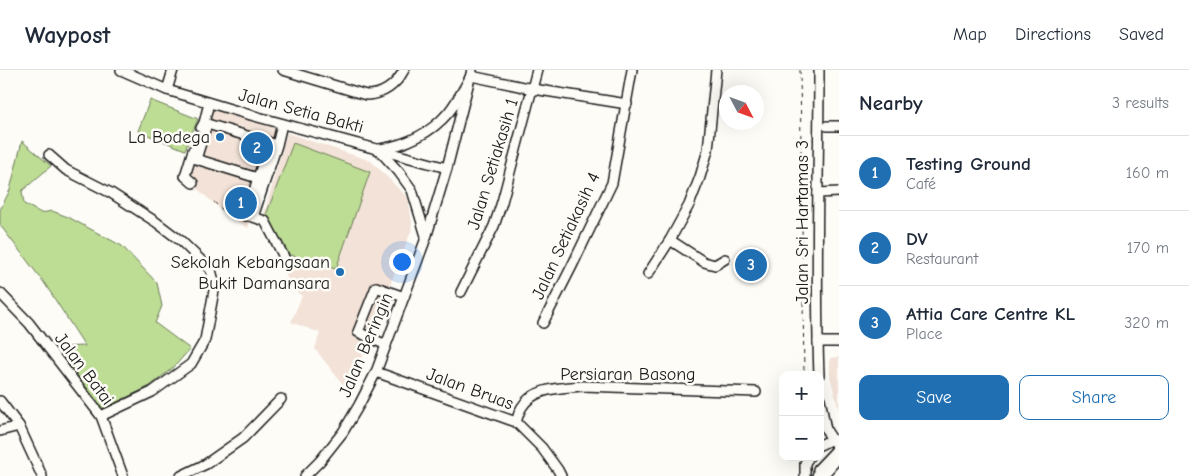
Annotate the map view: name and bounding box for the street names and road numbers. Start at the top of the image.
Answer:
street label: Jalan Setia Bakti [236,84,366,138]
street label: Jalan Setiakasih 1 [463,96,523,232]
street label: Jalan Sri Hartamas 3 [792,140,813,304]
street label: Jalan Setiakasih 4 [527,169,605,303]
street label: Jalan Beringin [335,290,397,400]
street label: Jalan Batai [50,329,118,409]
street label: Jalan Bruas [424,364,516,414]
street label: Persiaran Basong [560,364,696,385]

